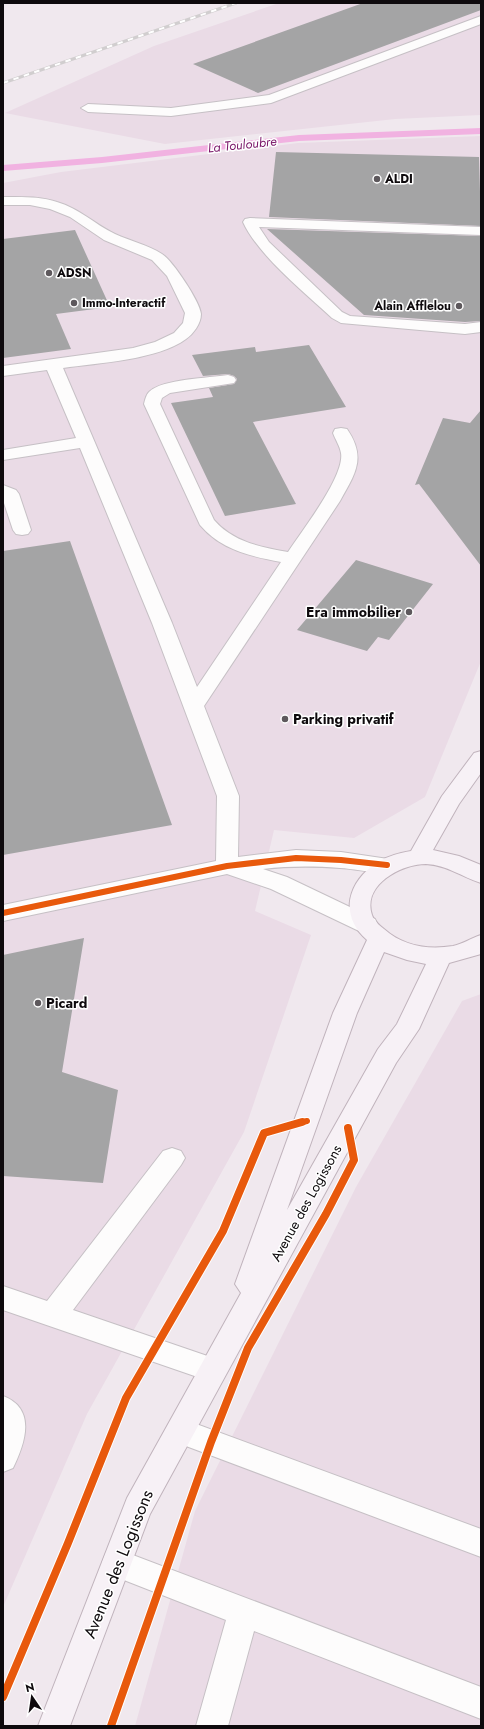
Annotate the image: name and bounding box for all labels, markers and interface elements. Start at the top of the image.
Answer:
water label: La Touloubre [207,131,278,158]
place label: ALDI [384,170,413,188]
marker: ALDI [372,174,382,184]
place label: ADSN [56,264,92,282]
marker: ADSN [44,268,54,278]
place label: Immo-Interactif [82,294,166,312]
place label: Alain Afflelou [373,297,451,315]
marker: Immo-Interactif [69,298,79,308]
marker: Alain Afflelou [454,301,464,311]
place label: Era immobilier [306,602,401,622]
marker: Era immobilier [404,607,414,617]
place label: Parking privatif [293,709,395,729]
marker: Parking privatif [280,714,290,724]
place label: Picard [46,993,87,1013]
marker: Picard [33,998,43,1008]
street label: Avenue des Logissons [266,1141,347,1265]
street label: Avenue des Logissons [77,1486,159,1642]
north arrow [12,1677,52,1717]
text: N [24,1678,36,1696]

